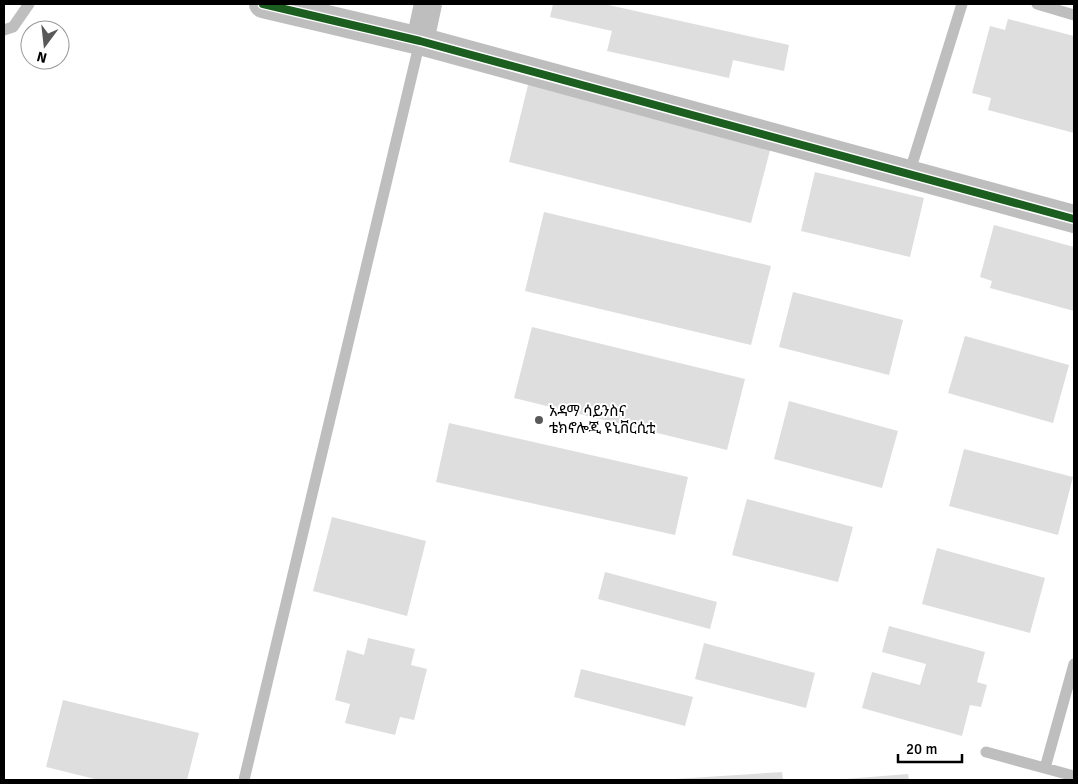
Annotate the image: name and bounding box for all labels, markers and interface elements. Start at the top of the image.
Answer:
north arrow [20,20,70,70]
text: N [35,48,49,67]
place label: አዳማ ሳይንስና ቴክኖሎጂ ዩኒቨርሲቲ [549,402,655,437]
marker: አዳማ ሳይንስና ቴክኖሎጂ ዩኒቨርሲቲ [533,414,545,426]
scale bar [898,732,962,764]
text: 20 m [906,740,937,758]

